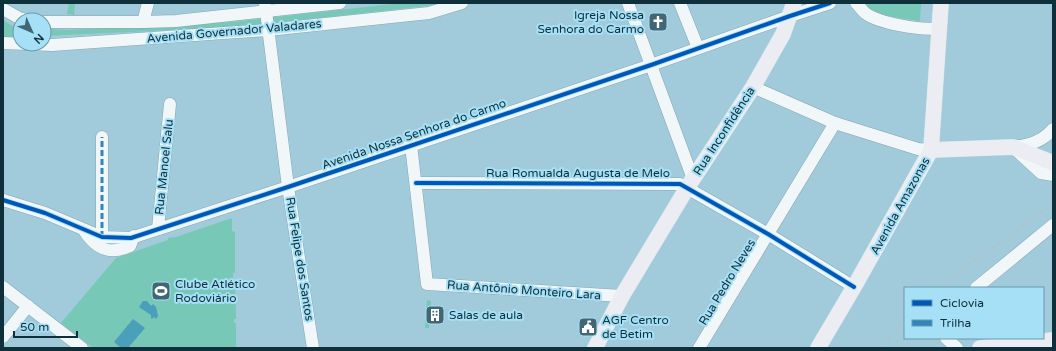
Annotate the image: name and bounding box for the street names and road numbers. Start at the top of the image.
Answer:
street label: Avenida Governador Valadares [146,16,322,46]
street label: Rua Inconfidência [690,84,758,178]
street label: Avenida Nossa Senhora do Carmo [320,96,508,172]
street label: Rua Manoel Salu [152,119,176,215]
street label: Avenida Amazonas [867,155,933,257]
street label: Rua Romualda Augusta de Melo [486,166,670,180]
street label: Rua Felipe dos Santos [283,196,317,322]
street label: Rua Pedro Neves [696,236,758,328]
street label: Rua Antônio Monteiro Lara [447,278,601,302]

